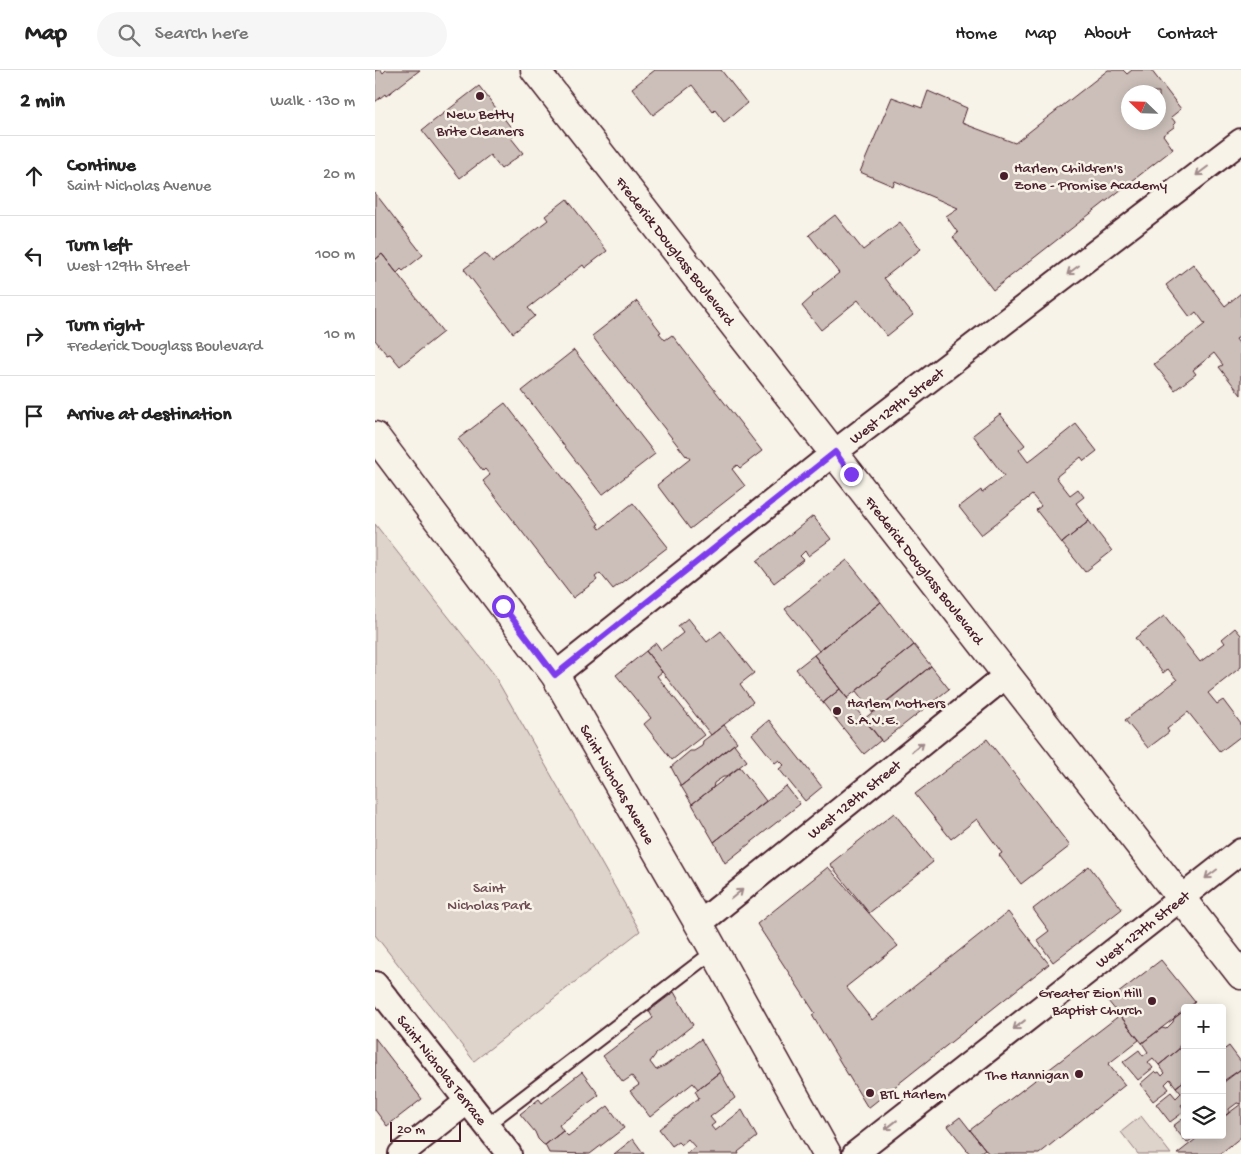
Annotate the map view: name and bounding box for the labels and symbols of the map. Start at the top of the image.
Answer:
north arrow [1121,85,1166,130]
marker: New Betty Brite Cleaners [474,90,486,102]
place label: New Betty Brite Cleaners [436,106,524,141]
place label: Harlem Children's Zone - Promise Academy [1014,160,1168,195]
one-way arrow [1195,166,1209,176]
marker: Harlem Children's Zone - Promise Academy [998,170,1010,182]
street label: Frederick Douglass Boulevard [610,173,738,331]
one-way arrow [1067,264,1080,275]
street label: West 129th Street [846,364,950,449]
route end [840,463,863,486]
street label: Frederick Douglass Boulevard [859,493,988,650]
route start [492,595,515,618]
place label: Harlem Mothers S.A.V.E. [847,695,946,730]
marker: Harlem Mothers S.A.V.E. [831,705,843,717]
street label: Saint Nicholas Avenue [575,722,658,848]
one-way arrow [911,742,924,753]
street label: West 128th Street [805,756,907,844]
one-way arrow [1205,869,1218,880]
park label: Saint Nicholas Park [447,880,532,915]
street label: West 127th Street [1093,887,1196,973]
one-way arrow [730,888,743,899]
place label: Greater Zion Hill Baptist Church [1039,985,1142,1020]
marker: Greater Zion Hill Baptist Church [1146,995,1158,1007]
street label: Saint Nicholas Terrace [392,1012,490,1130]
one-way arrow [1012,1020,1026,1030]
place label: The Hannigan [984,1067,1069,1085]
marker: The Hannigan [1073,1068,1085,1080]
place label: BTL Harlem [879,1086,947,1104]
marker: BTL Harlem [864,1087,876,1099]
scale bar [390,1119,461,1142]
one-way arrow [885,1120,898,1131]

